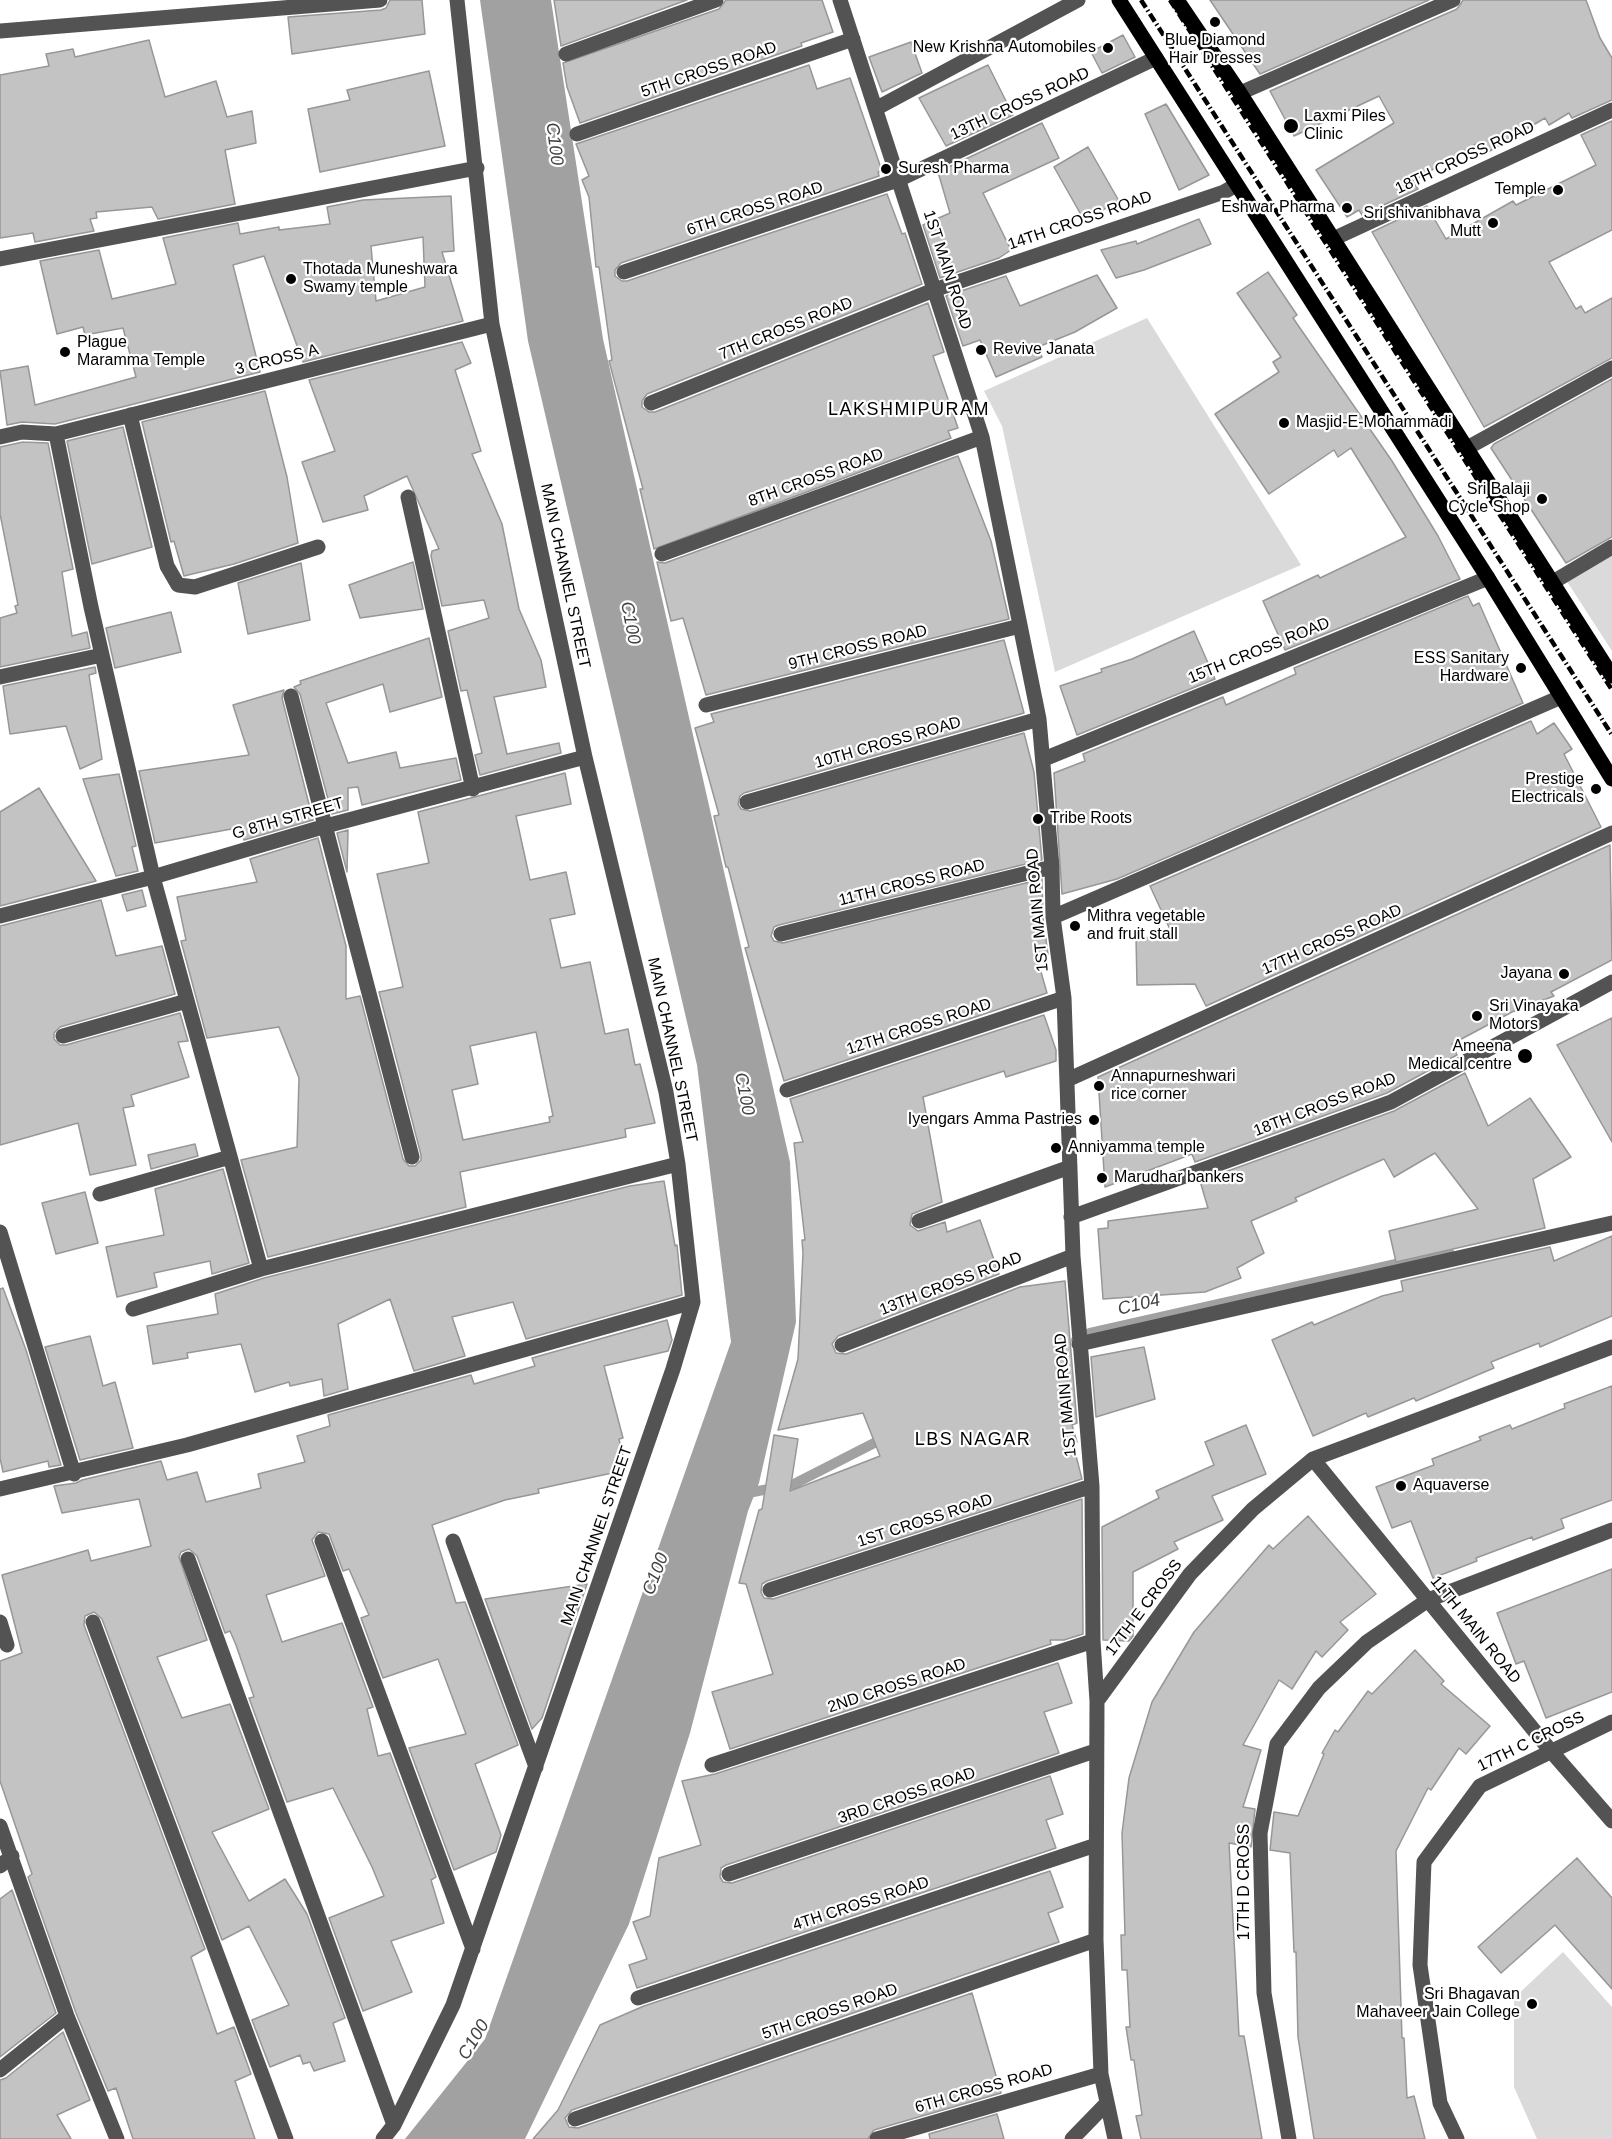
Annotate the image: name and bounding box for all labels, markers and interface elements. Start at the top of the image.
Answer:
marker: Blue Diamond Hair Dresses [1208,15,1222,29]
place label: Blue Diamond Hair Dresses [1165,31,1265,69]
street label: 5TH CROSS ROAD [639,38,779,102]
place label: New Krishna Automobiles [913,38,1096,58]
marker: New Krishna Automobiles [1101,41,1115,55]
street label: 13TH CROSS ROAD [947,63,1093,145]
place label: Laxmi Piles Clinic [1304,107,1386,145]
marker: Laxmi Piles Clinic [1282,117,1300,135]
street label: 18TH CROSS ROAD [1392,117,1538,199]
water label: C100 [541,121,567,167]
place label: Suresh Pharma [898,159,1009,179]
marker: Suresh Pharma [879,162,893,176]
street label: 6TH CROSS ROAD [684,178,826,240]
place label: Temple [1494,180,1546,200]
marker: Temple [1551,183,1565,197]
street label: 14TH CROSS ROAD [1005,187,1155,255]
place label: Eshwar Pharma [1221,198,1335,218]
marker: Eshwar Pharma [1340,201,1354,215]
place label: Sri shivanibhava Mutt [1364,204,1481,242]
street label: 1ST MAIN ROAD [919,208,975,332]
marker: Sri shivanibhava Mutt [1486,216,1500,230]
place label: Thotada Muneshwara Swamy temple [303,260,458,298]
marker: Thotada Muneshwara Swamy temple [284,272,298,286]
street label: 7TH CROSS ROAD [716,293,856,365]
place label: Plague Maramma Temple [77,333,205,371]
street label: 3 CROSS A [233,340,321,380]
place label: Revive Janata [993,340,1094,360]
marker: Revive Janata [974,343,988,357]
marker: Plague Maramma Temple [58,345,72,359]
district label: LAKSHMIPURAM [828,399,990,421]
place label: Masjid-E-Mohammadi [1296,413,1452,433]
marker: Masjid-E-Mohammadi [1277,416,1291,430]
street label: 8TH CROSS ROAD [746,445,886,511]
place label: Sri Balaji Cycle Shop [1448,480,1530,518]
street label: MAIN CHANNEL STREET [536,482,594,670]
marker: Sri Balaji Cycle Shop [1535,492,1549,506]
water label: C100 [615,600,645,646]
street label: 15TH CROSS ROAD [1185,614,1333,688]
street label: 9TH CROSS ROAD [787,621,929,675]
place label: ESS Sanitary Hardware [1414,649,1509,687]
marker: ESS Sanitary Hardware [1514,661,1528,675]
street label: 10TH CROSS ROAD [813,713,963,773]
place label: Prestige Electricals [1511,770,1584,808]
marker: Prestige Electricals [1589,782,1603,796]
street label: G 8TH STREET [230,794,346,844]
place label: Tribe Roots [1050,809,1132,829]
marker: Tribe Roots [1031,812,1045,826]
street label: 1ST MAIN ROAD [1023,847,1053,973]
street label: 11TH CROSS ROAD [837,856,987,910]
street label: 17TH CROSS ROAD [1259,900,1405,980]
place label: Mithra vegetable and fruit stall [1087,907,1205,945]
marker: Mithra vegetable and fruit stall [1068,919,1082,933]
street label: MAIN CHANNEL STREET [643,956,701,1144]
place label: Jayana [1500,964,1552,984]
marker: Jayana [1557,967,1571,981]
street label: 12TH CROSS ROAD [844,995,994,1059]
place label: Sri Vinayaka Motors [1489,997,1579,1035]
marker: Sri Vinayaka Motors [1470,1009,1484,1023]
place label: Ameena Medical centre [1408,1037,1512,1075]
marker: Ameena Medical centre [1516,1047,1534,1065]
place label: Annapurneshwari rice corner [1111,1067,1236,1105]
street label: 18TH CROSS ROAD [1251,1069,1399,1141]
water label: C100 [729,1071,759,1117]
marker: Annapurneshwari rice corner [1092,1079,1106,1093]
place label: Iyengars Amma Pastries [908,1110,1082,1130]
marker: Iyengars Amma Pastries [1087,1113,1101,1127]
place label: Anniyamma temple [1068,1138,1205,1158]
marker: Anniyamma temple [1049,1141,1063,1155]
place label: Marudhar bankers [1114,1168,1244,1188]
marker: Marudhar bankers [1095,1171,1109,1185]
street label: 13TH CROSS ROAD [877,1248,1025,1320]
water label: C104 [1116,1290,1162,1320]
street label: 1ST MAIN ROAD [1051,1332,1081,1458]
district label: LBS NAGAR [915,1429,1031,1451]
street label: MAIN CHANNEL STREET [557,1444,637,1628]
place label: Aquaverse [1413,1476,1489,1496]
marker: Aquaverse [1394,1479,1408,1493]
street label: 1ST CROSS ROAD [855,1490,995,1552]
water label: C100 [638,1550,674,1598]
street label: 17TH E CROSS [1102,1556,1186,1660]
street label: 11TH MAIN ROAD [1426,1572,1524,1688]
street label: 2ND CROSS ROAD [826,1655,968,1717]
street label: 17TH C CROSS [1474,1708,1588,1776]
street label: 3RD CROSS ROAD [836,1763,978,1829]
street label: 17TH D CROSS [1235,1824,1255,1940]
street label: 4TH CROSS ROAD [790,1873,932,1935]
street label: 5TH CROSS ROAD [760,1980,900,2044]
place label: Sri Bhagavan Mahaveer Jain College [1356,1985,1520,2023]
marker: Sri Bhagavan Mahaveer Jain College [1525,1997,1539,2011]
water label: C100 [454,2016,494,2064]
street label: 6TH CROSS ROAD [913,2060,1055,2118]

